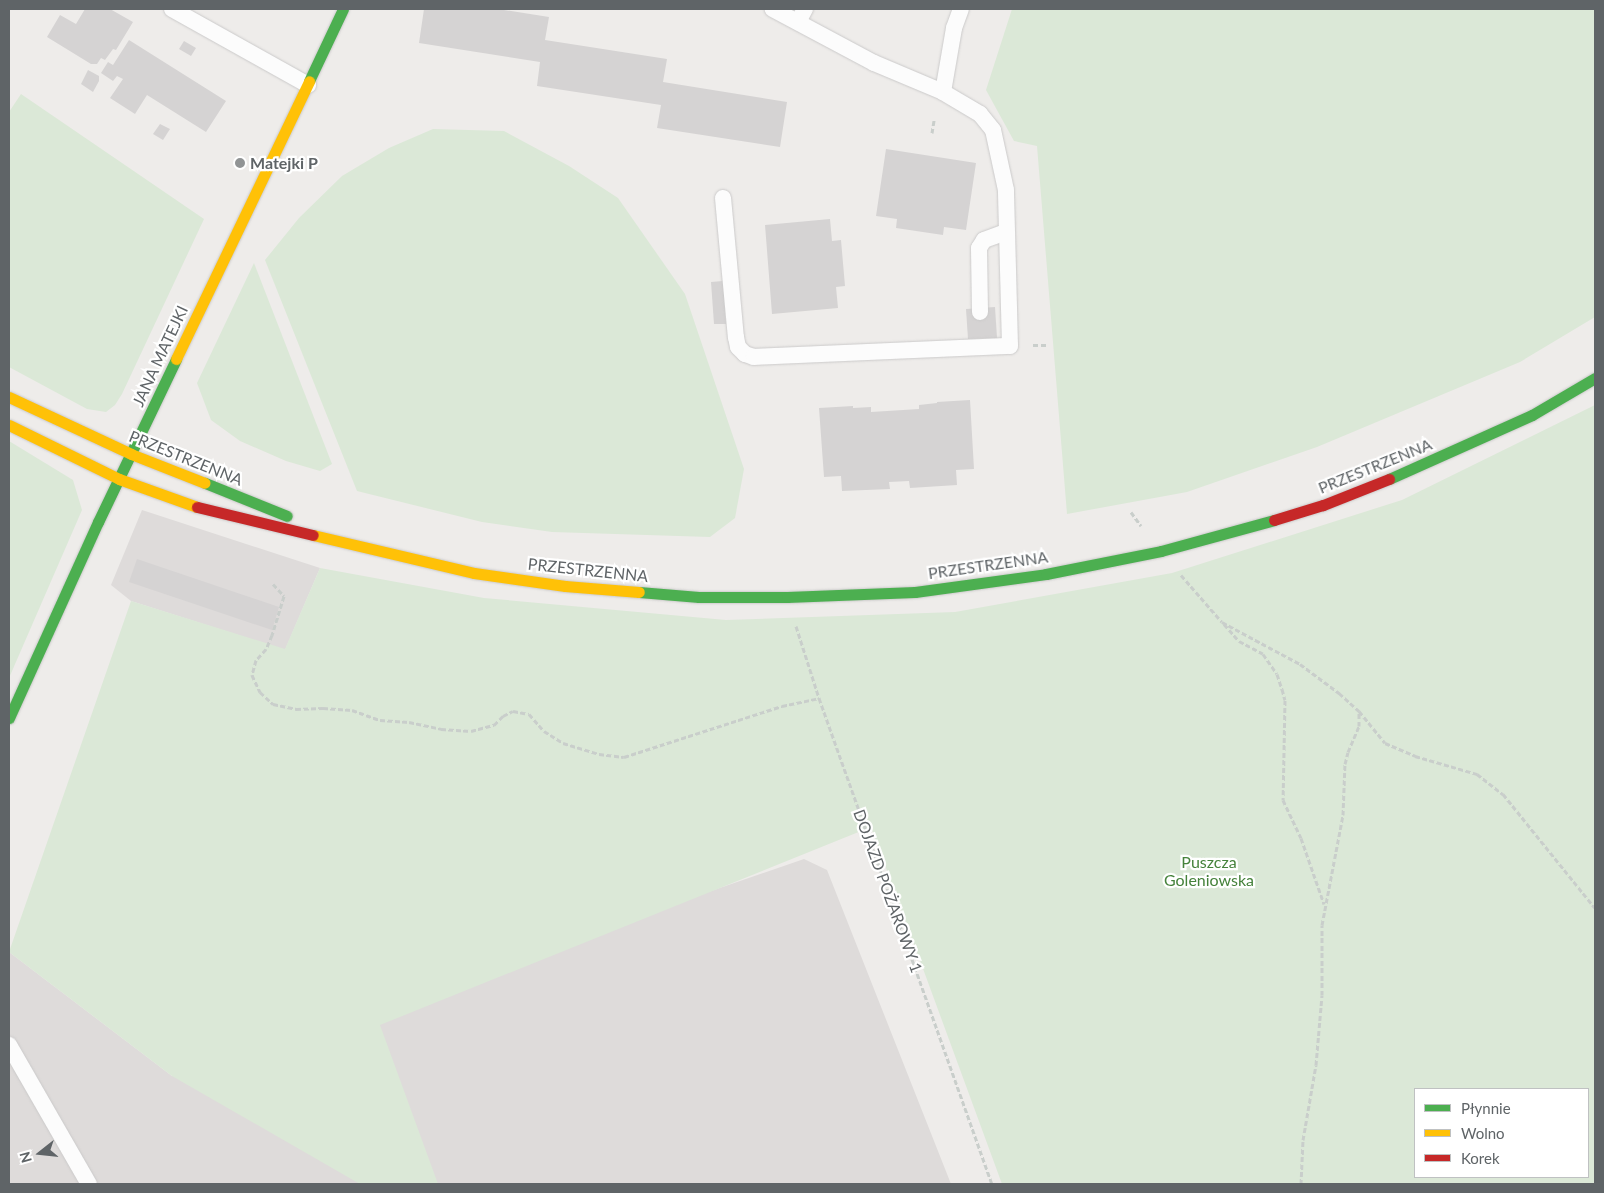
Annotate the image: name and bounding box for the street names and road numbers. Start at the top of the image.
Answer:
street label: JANA MATEJKI [128,302,192,410]
street label: PRZESTRZENNA [126,426,246,490]
street label: PRZESTRZENNA [1315,434,1435,498]
street label: PRZESTRZENNA [927,547,1049,583]
street label: PRZESTRZENNA [527,554,649,586]
street label: DOJAZD POŻAROWY 1 [849,807,927,975]

